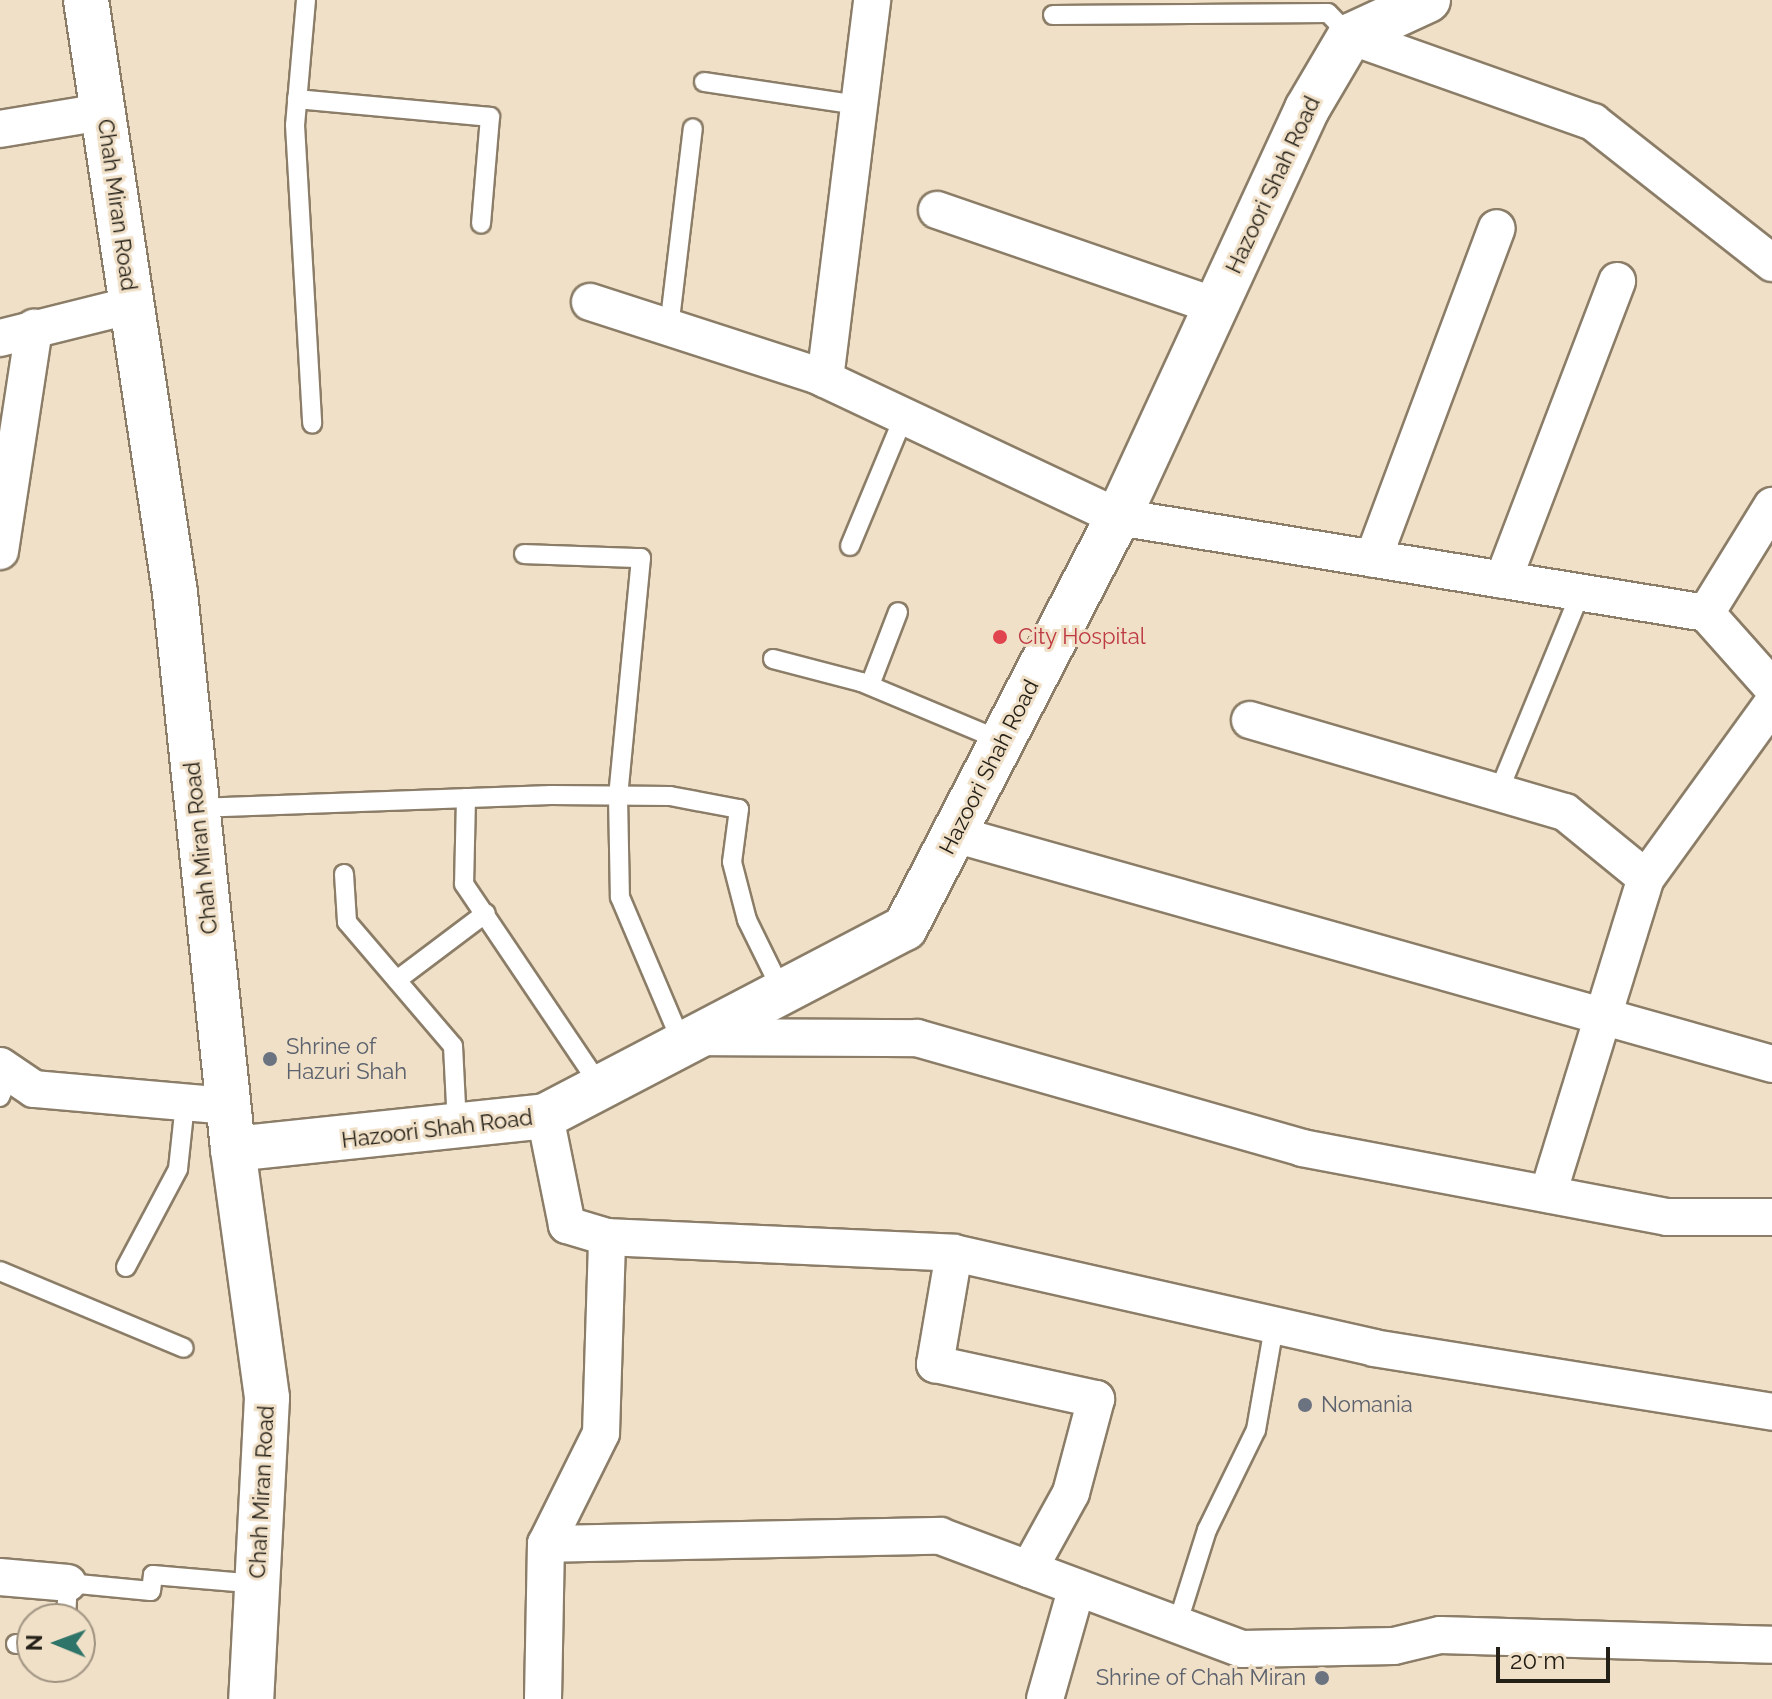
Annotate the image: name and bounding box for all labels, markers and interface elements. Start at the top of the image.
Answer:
street label: Hazoori Shah Road [1220,92,1326,278]
street label: Chah Miran Road [92,117,142,293]
place label: City Hospital [1018,624,1146,650]
marker: City Hospital [989,626,1011,648]
street label: Hazoori Shah Road [934,675,1044,859]
street label: Chah Miran Road [179,760,223,936]
place label: Shrine of Hazuri Shah [286,1033,407,1084]
marker: Shrine of Hazuri Shah [261,1050,279,1068]
street label: Hazoori Shah Road [340,1104,534,1154]
place label: Nomania [1321,1392,1413,1418]
marker: Nomania [1296,1396,1314,1414]
street label: Chah Miran Road [244,1405,280,1579]
north arrow [16,1603,96,1683]
scale bar [1500,1631,1614,1681]
text: N [21,1634,47,1651]
text: 20 m [1510,1646,1565,1675]
place label: Shrine of Chah Miran [1095,1665,1306,1691]
marker: Shrine of Chah Miran [1313,1669,1331,1687]

